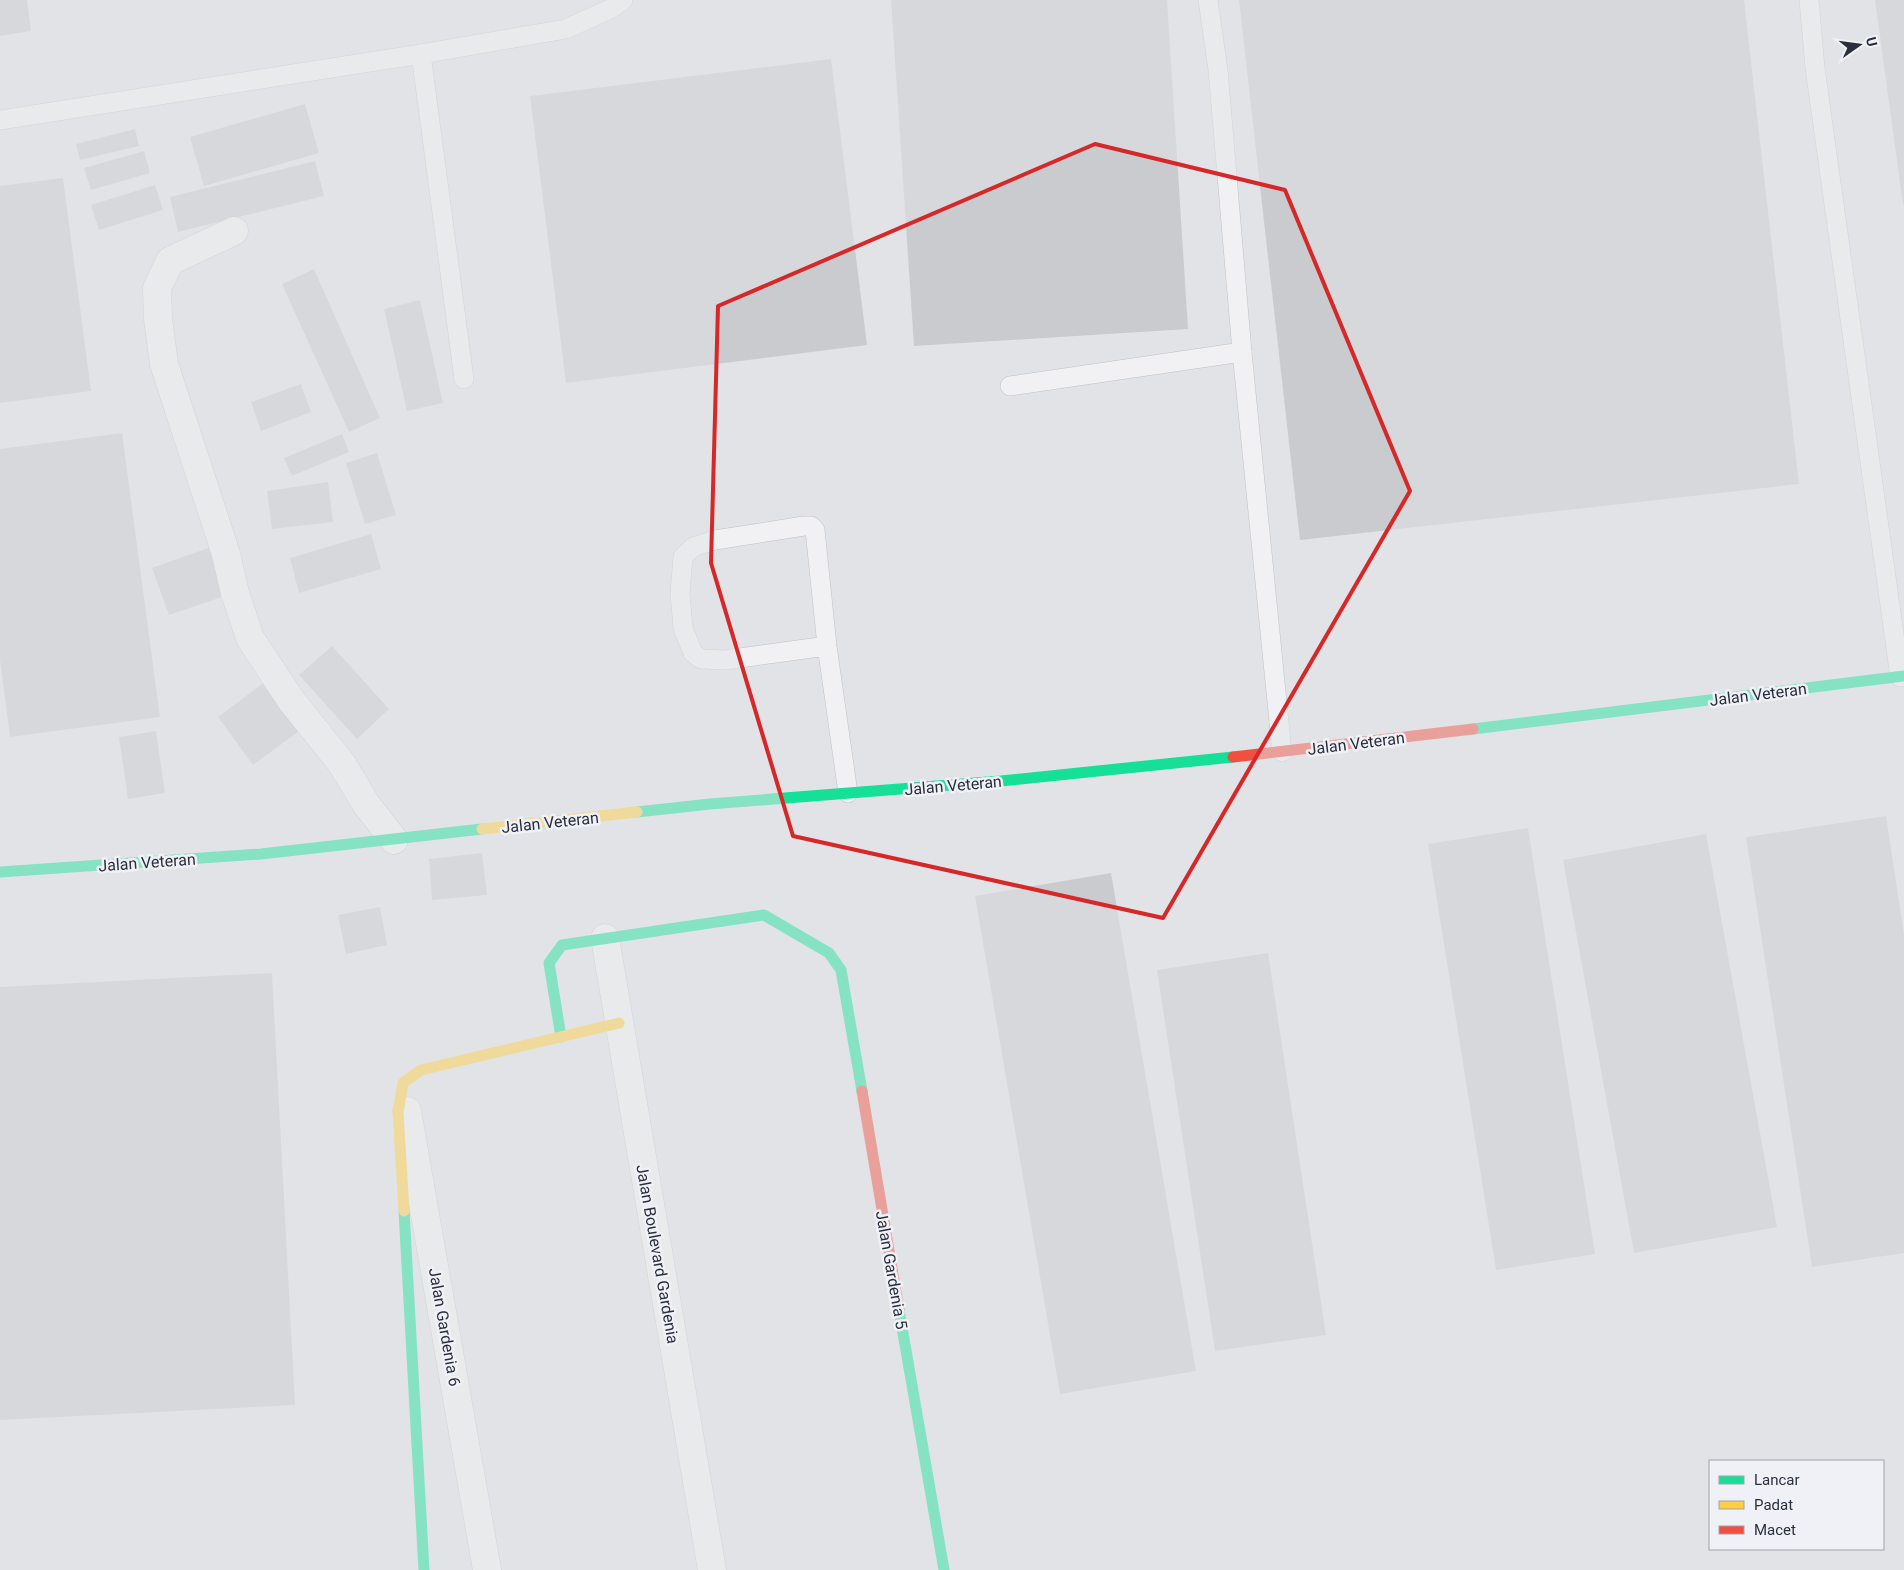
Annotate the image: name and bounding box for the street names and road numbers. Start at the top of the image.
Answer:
street label: Jalan Veteran [1708,679,1808,710]
street label: Jalan Veteran [1306,728,1406,759]
street label: Jalan Veteran [904,772,1002,799]
street label: Jalan Veteran [501,808,600,837]
street label: Jalan Veteran [98,850,196,875]
street label: Jalan Boulevard Gardenia [632,1163,683,1345]
street label: Jalan Gardenia 5 [872,1209,911,1331]
street label: Jalan Gardenia 6 [425,1266,464,1388]

